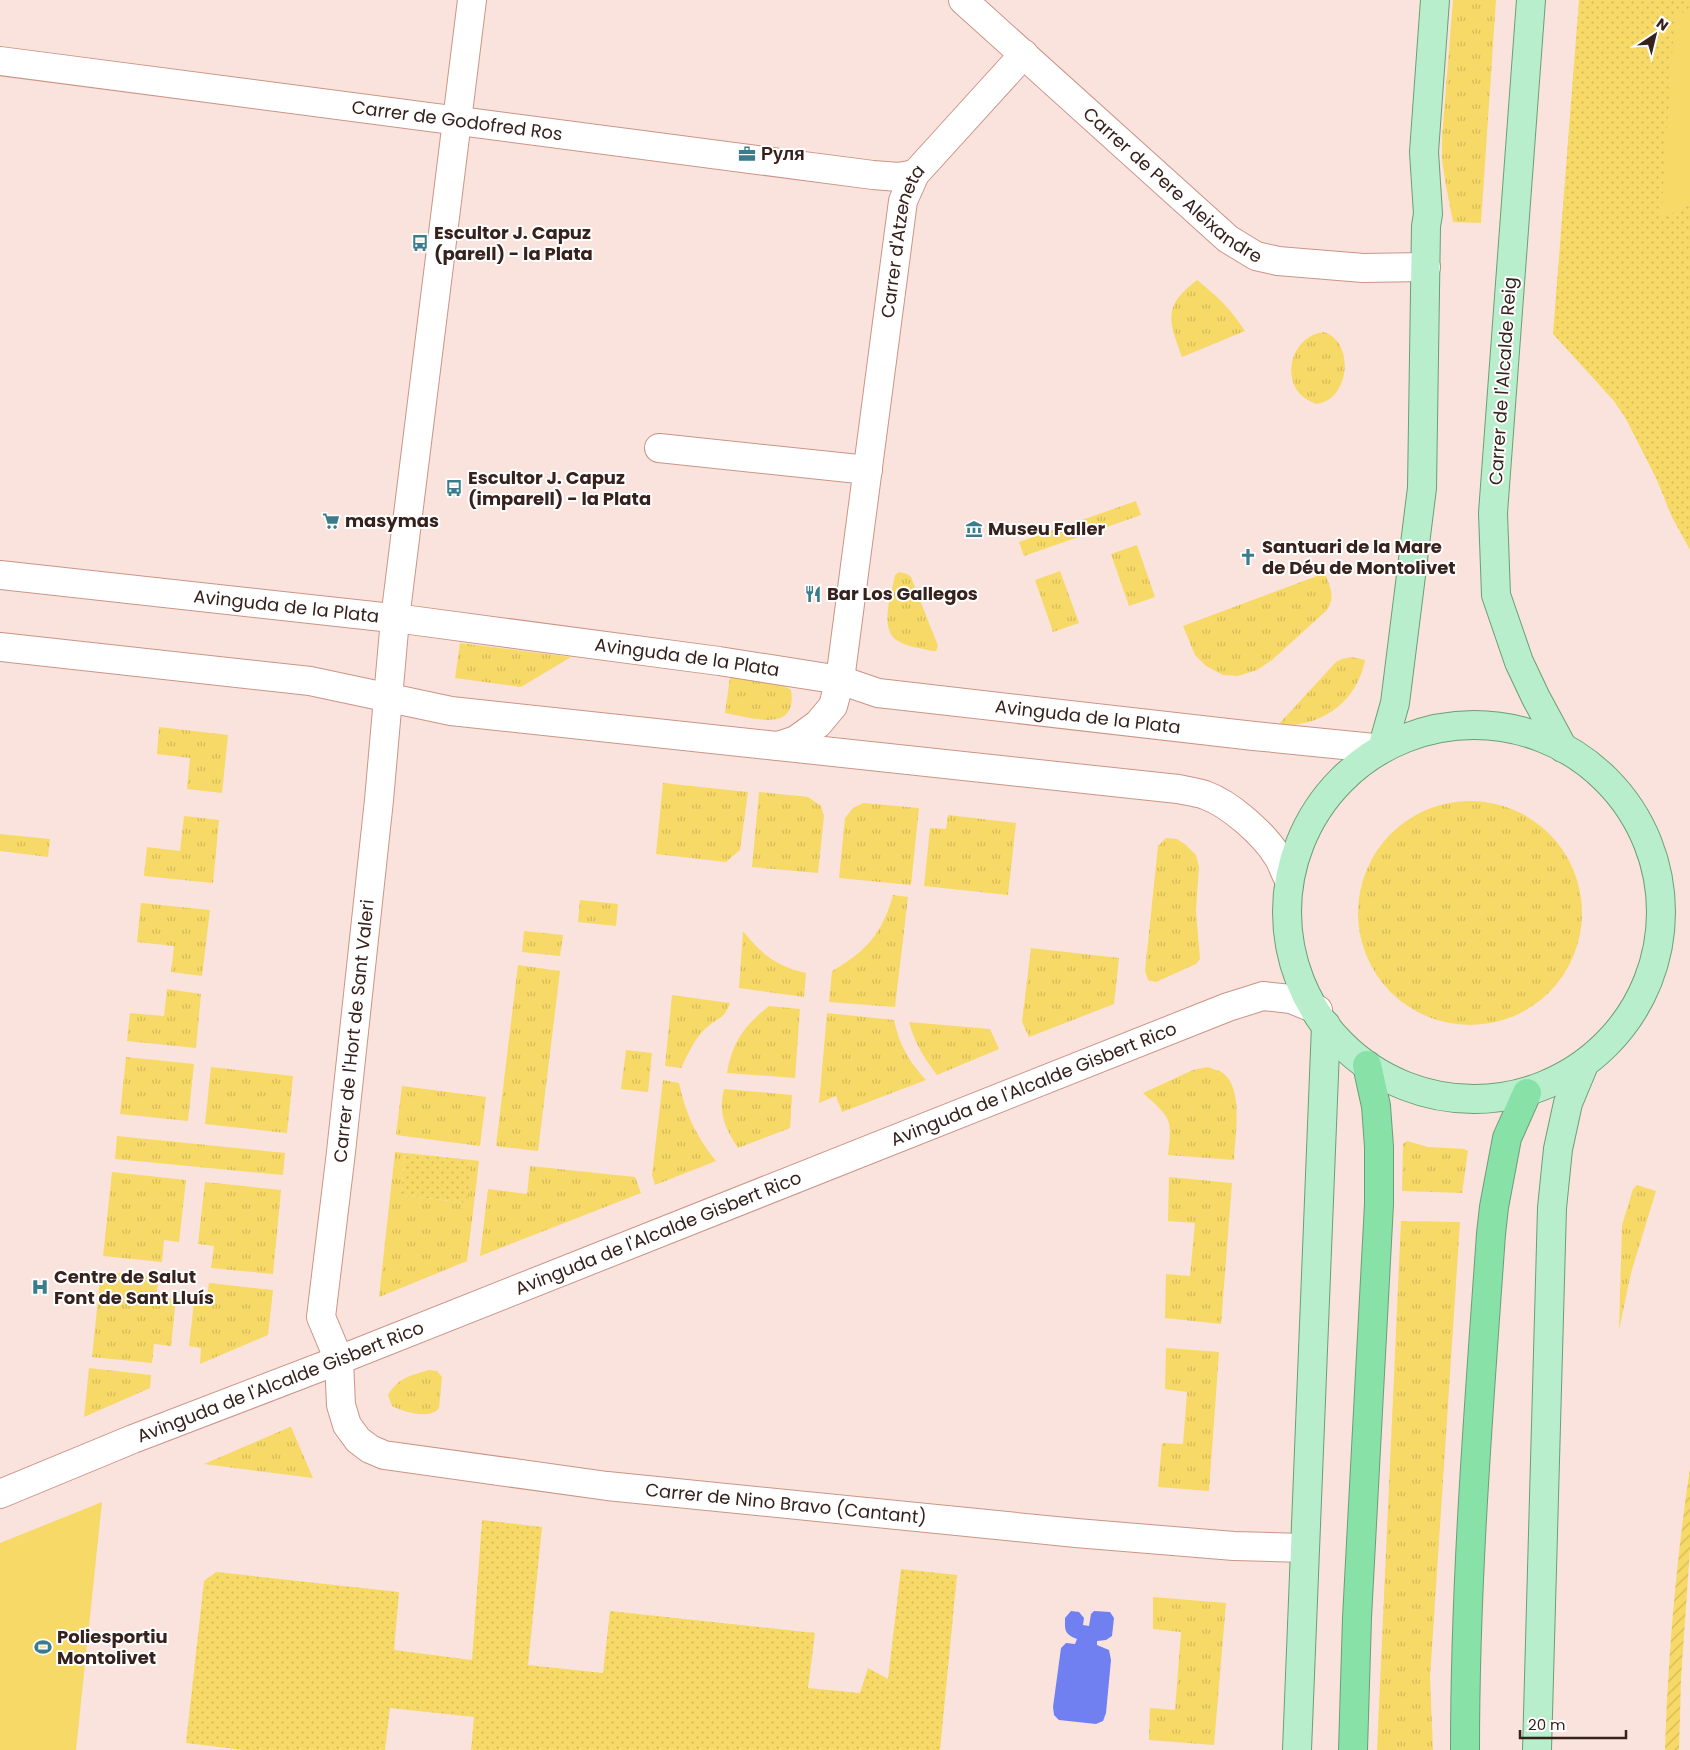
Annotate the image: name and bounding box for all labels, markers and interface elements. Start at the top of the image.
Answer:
north arrow [1630,10,1680,60]
text: N [1652,13,1673,36]
street label: Carrer de Godofred Ros [350,94,564,146]
street label: Carrer de Pere Aleixandre [1078,101,1267,269]
place label: Руля [761,141,805,166]
office icon: Руля [737,144,757,164]
street label: Carrer d'Atzeneta [875,158,930,320]
place label: Escultor J. Capuz (parell) - la Plata [434,220,593,266]
bus stop icon: Escultor J. Capuz (parell) - la Plata [410,233,430,253]
street label: Carrer de l'Alcalde Reig [1483,276,1522,486]
place label: Escultor J. Capuz (imparell) - la Plata [468,465,651,511]
bus stop icon: Escultor J. Capuz (imparell) - la Plata [444,478,464,498]
place label: masymas [345,508,439,533]
supermarket icon: masymas [321,511,341,531]
place label: Museu Faller [988,516,1106,541]
museum icon: Museu Faller [964,519,984,539]
place label: Santuari de la Mare de Déu de Montolivet [1262,534,1456,580]
church icon: Santuari de la Mare de Déu de Montolivet [1238,547,1258,567]
place label: Bar Los Gallegos [827,581,978,606]
street label: Avinguda de la Plata [192,583,380,629]
restaurant icon: Bar Los Gallegos [803,584,823,604]
street label: Avinguda de la Plata [593,632,781,682]
street label: Avinguda de la Plata [994,693,1182,740]
street label: Carrer de l'Hort de Sant Valeri [327,898,380,1164]
street label: Avinguda de l'Alcalde Gisbert Rico [887,1016,1180,1152]
street label: Avinguda de l'Alcalde Gisbert Rico [511,1165,805,1301]
place label: Centre de Salut Font de Sant Lluís [54,1264,214,1310]
hospital icon: Centre de Salut Font de Sant Lluís [30,1277,50,1297]
street label: Avinguda de l'Alcalde Gisbert Rico [133,1315,427,1448]
street label: Carrer de Nino Bravo (Cantant) [644,1477,928,1530]
place label: Poliesportiu Montolivet [57,1624,168,1670]
sports icon: Poliesportiu Montolivet [33,1637,53,1657]
scale bar [1520,1708,1626,1740]
text: 20 m [1528,1714,1566,1735]

